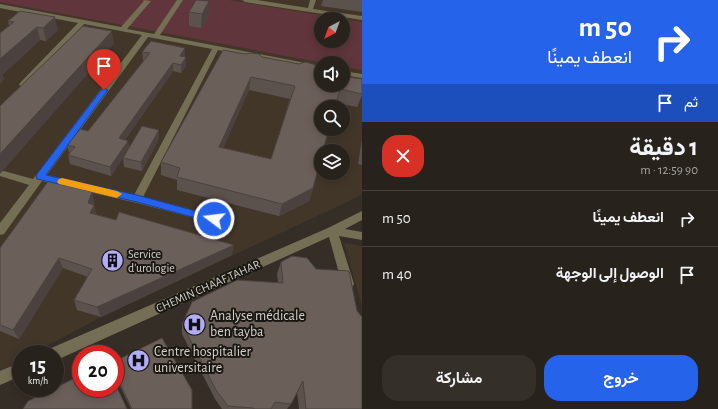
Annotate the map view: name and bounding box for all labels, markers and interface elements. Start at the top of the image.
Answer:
north arrow [314,12,350,48]
map controls [314,12,350,180]
text: 50 m [578,14,632,42]
icon: right [646,16,698,68]
pin [87,49,121,90]
text: انعطف يمينًا [547,49,632,67]
icon: arrive [93,55,115,77]
button: sound [314,56,350,92]
icon: arrive [654,92,676,114]
text: ثم [684,95,698,110]
button: search [314,100,350,136]
button: close [382,135,424,177]
text: 1 دقيقة [629,136,698,160]
button: layers [314,144,350,180]
text: 90 m · 12:59 [640,164,698,177]
position arrow [193,198,235,240]
icon: right [676,208,698,230]
text: انعطف يمينًا [593,210,664,225]
text: 50 m [382,211,411,226]
building icon: Service d'urologie [99,248,125,274]
place label: Service d'urologie [128,248,175,274]
street label: CHEMIN CHAAF TAHAR [154,257,262,314]
icon: arrive [676,264,698,286]
text: الوصول إلى الوجهة [556,266,664,281]
text: 40 m [382,267,412,282]
place label: Analyse médicale ben tayba [210,309,305,339]
hospital icon: Analyse médicale ben tayba [182,311,208,337]
speed limit sign: 20 [72,345,124,397]
place label: Centre hospitalier universitaire [154,345,251,375]
hospital icon: Centre hospitalier universitaire [126,347,152,373]
button: مشاركة [382,355,536,401]
button: خروج [544,355,698,401]
text: 15 [30,356,46,376]
text: km/h [28,376,48,386]

